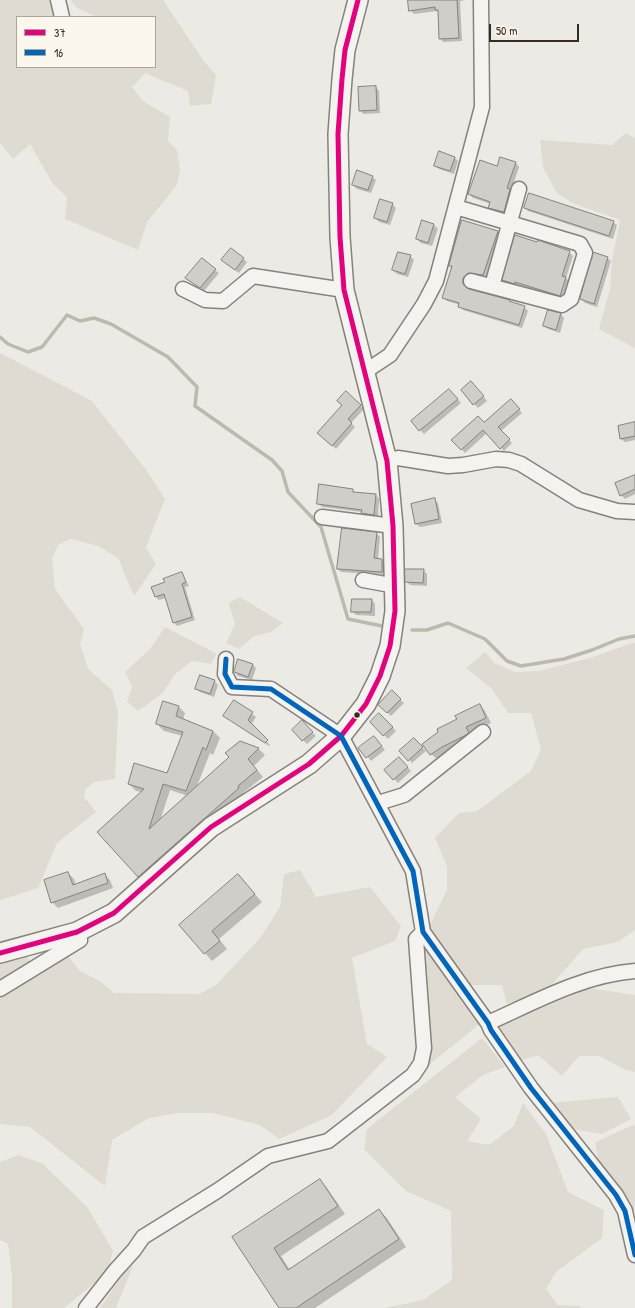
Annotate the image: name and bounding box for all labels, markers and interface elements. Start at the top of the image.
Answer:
legend [16,16,156,68]
scale bar [491,16,581,42]
text: 50 m [496,22,517,39]
text: 37 [54,24,65,41]
text: 16 [54,44,63,61]
unlabelled marker [352,710,362,720]

